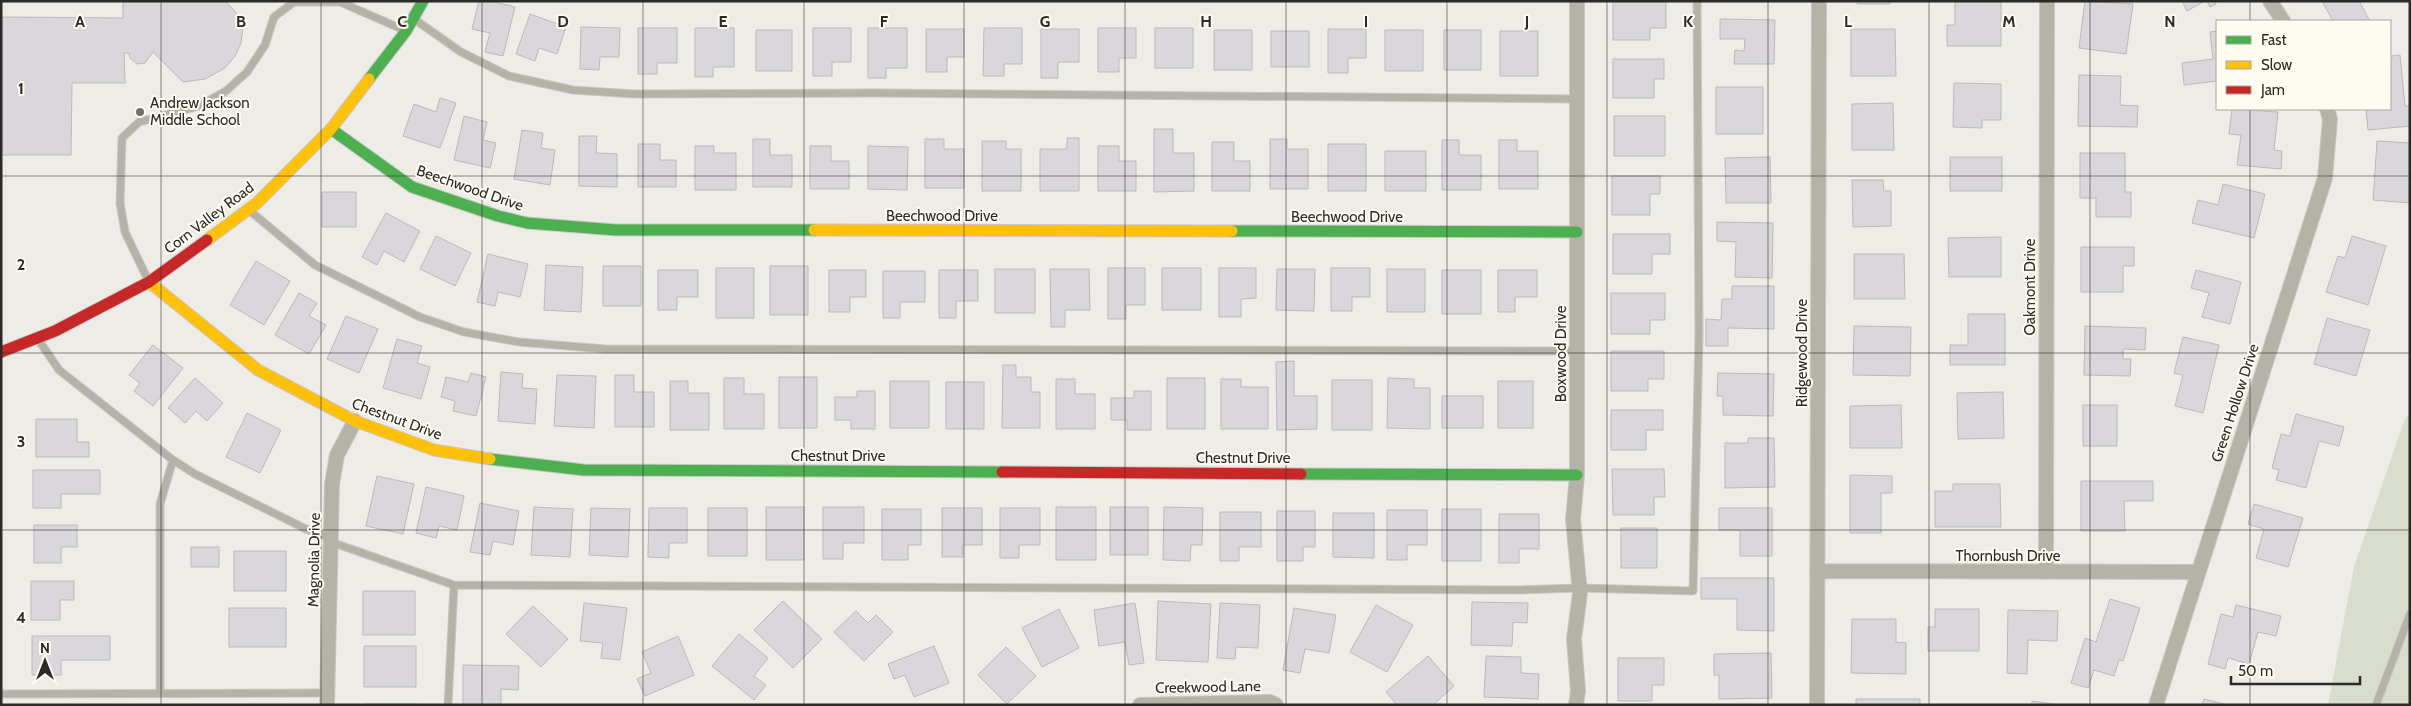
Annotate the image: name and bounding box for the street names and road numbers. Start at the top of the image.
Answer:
street label: Beechwood Drive [414,161,526,215]
street label: Corn Valley Road [161,178,257,258]
street label: Beechwood Drive [886,207,998,225]
street label: Beechwood Drive [1291,208,1403,226]
street label: Oakmont Drive [2021,238,2039,336]
street label: Ridgewood Drive [1793,299,1811,407]
street label: Boxwood Drive [1552,305,1570,402]
street label: Green Hollow Drive [2207,341,2263,464]
street label: Chestnut Drive [349,394,445,444]
street label: Chestnut Drive [791,447,886,465]
street label: Chestnut Drive [1196,449,1291,467]
street label: Magnolia Drive [304,512,324,607]
street label: Thornbush Drive [1956,547,2061,565]
street label: Creekwood Lane [1155,677,1261,697]

